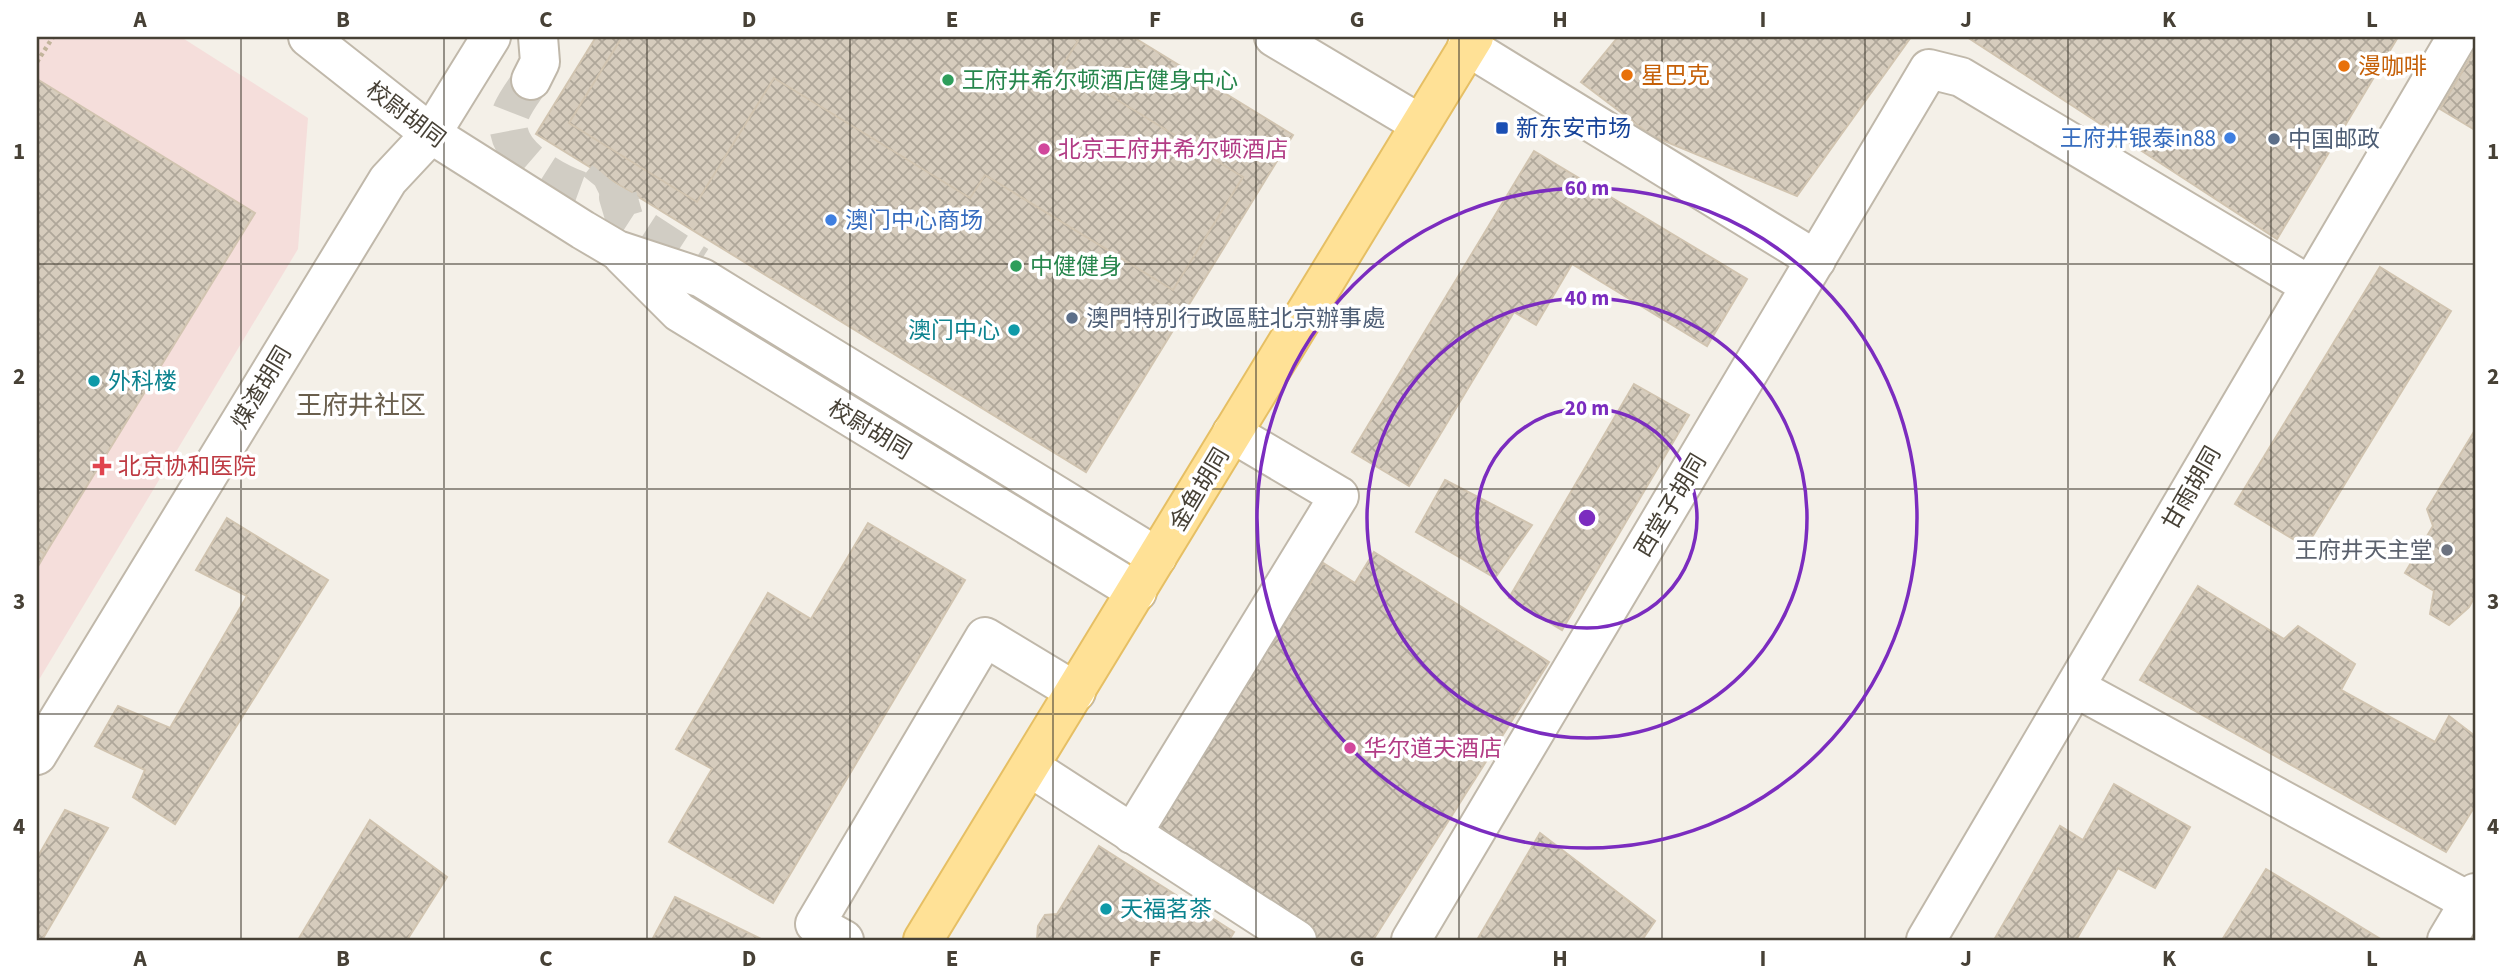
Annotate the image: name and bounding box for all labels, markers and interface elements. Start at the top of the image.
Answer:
text: A [132,3,147,36]
text: B [336,3,350,36]
text: C [539,3,553,36]
text: D [742,3,756,36]
text: E [946,3,958,36]
text: F [1149,3,1161,36]
text: G [1350,3,1364,36]
text: H [1552,3,1568,36]
text: I [1760,3,1766,36]
text: J [1960,3,1972,36]
text: K [2162,3,2177,36]
text: L [2366,3,2378,36]
place label: 漫咖啡 [2358,50,2427,83]
marker: 漫咖啡 [2336,58,2352,74]
place label: 星巴克 [1641,59,1710,92]
place label: 王府井希尔顿酒店健身中心 [962,64,1238,97]
marker: 星巴克 [1619,67,1635,83]
marker: 王府井希尔顿酒店健身中心 [940,72,956,88]
street label: 校尉胡同 [359,74,452,155]
place label: 新东安市场 [1516,112,1631,145]
marker: 新东安市场 [1494,120,1510,136]
place label: 王府井银泰in88 [2060,122,2216,155]
place label: 中国邮政 [2288,123,2380,156]
marker: 王府井银泰in88 [2222,130,2238,146]
marker: 中国邮政 [2266,131,2282,147]
place label: 北京王府井希尔顿酒店 [1058,133,1288,166]
text: 1 [13,135,25,168]
text: 1 [2487,135,2499,168]
marker: 北京王府井希尔顿酒店 [1036,141,1052,157]
text: 60 m [1565,173,1609,203]
place label: 澳门中心商场 [845,204,983,237]
marker: 澳门中心商场 [823,212,839,228]
place label: 中健健身 [1030,250,1122,283]
marker: 中健健身 [1008,258,1024,274]
text: 40 m [1565,283,1609,313]
place label: 澳門特別行政區駐北京辦事處 [1086,302,1385,335]
marker: 澳門特別行政區駐北京辦事處 [1064,310,1080,326]
place label: 澳门中心 [908,314,1000,347]
marker: 澳门中心 [1006,322,1022,338]
street label: 煤渣胡同 [224,339,299,435]
text: 2 [13,360,25,393]
text: 2 [2487,360,2499,393]
place label: 外科楼 [108,365,177,398]
marker: 外科楼 [86,373,102,389]
district label: 王府井社区 [296,387,426,424]
street label: 校尉胡同 [822,392,918,467]
text: 20 m [1565,393,1609,423]
street label: 甘雨胡同 [2154,440,2229,536]
street label: 金鱼胡同 [1162,441,1237,537]
street label: 西堂子胡同 [1627,447,1714,563]
place label: 北京协和医院 [118,450,256,483]
marker: 北京协和医院 [92,456,112,476]
centre of rings [1575,506,1599,530]
place label: 王府井天主堂 [2295,534,2433,567]
marker: 王府井天主堂 [2439,542,2455,558]
text: 3 [13,585,25,618]
text: 3 [2487,585,2499,618]
place label: 华尔道夫酒店 [1364,732,1502,765]
marker: 华尔道夫酒店 [1342,740,1358,756]
text: 4 [13,810,25,843]
text: 4 [2487,810,2499,843]
place label: 天福茗茶 [1120,893,1212,926]
marker: 天福茗茶 [1098,901,1114,917]
text: A [132,942,147,975]
text: B [336,942,350,975]
text: C [539,942,553,975]
text: D [742,942,756,975]
text: E [946,942,958,975]
text: F [1149,942,1161,975]
text: G [1350,942,1364,975]
text: H [1552,942,1568,975]
text: I [1760,942,1766,975]
text: J [1960,942,1972,975]
text: K [2162,942,2177,975]
text: L [2366,942,2378,975]

